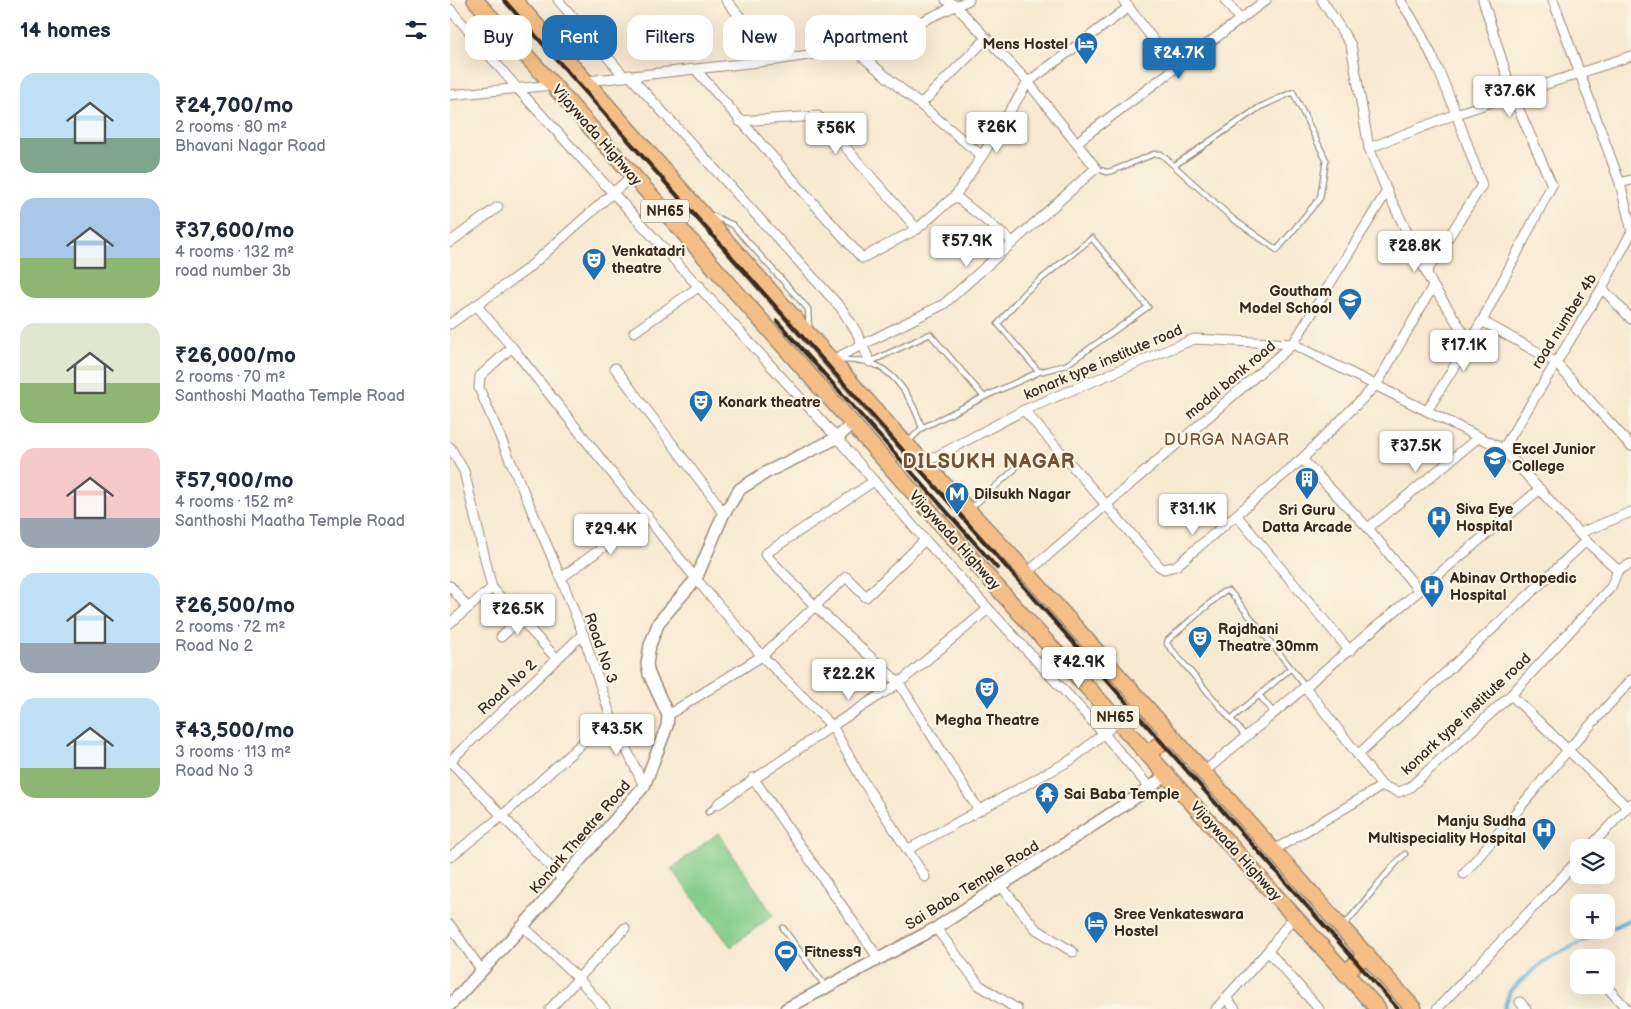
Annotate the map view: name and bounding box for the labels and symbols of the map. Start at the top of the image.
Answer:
hotel icon: Mens Hostel [1073,31,1099,65]
place label: Mens Hostel [982,35,1068,54]
pin: ₹24.7K [1138,38,1220,80]
pin: ₹37.6K [1469,76,1551,118]
street label: Vijaywada Highway [548,81,646,190]
pin: ₹56K [806,112,866,155]
pin: ₹26K [967,112,1027,154]
road number: NH65 [641,200,689,222]
pin: ₹57.9K [926,226,1008,268]
pin: ₹28.8K [1374,230,1456,273]
place label: Venkatadri theatre [611,242,685,278]
theatre icon: Venkatadri theatre [581,247,607,281]
street label: road number 4b [1528,270,1602,372]
place label: Goutham Model School [1239,282,1332,318]
school or university icon: Goutham Model School [1337,287,1363,321]
street label: konark type institute road [1021,320,1185,405]
pin: ₹17.1K [1423,330,1505,372]
street label: modal bank road [1181,337,1280,424]
theatre icon: Konark theatre [688,389,714,423]
place label: Konark theatre [718,393,821,412]
pin: ₹37.5K [1375,430,1457,473]
district label: DURGA NAGAR [1164,431,1290,450]
place label: Excel Junior College [1512,440,1597,476]
school or university icon: Excel Junior College [1482,445,1508,479]
district label: DILSUKH NAGAR [902,450,1076,474]
building icon: Sri Guru Datta Arcade [1294,466,1320,500]
metro station icon: Dilsukh Nagar [944,481,970,515]
place label: Dilsukh Nagar [974,485,1072,504]
street label: Vijaywada Highway [905,487,1005,594]
pin: ₹31.1K [1152,494,1234,536]
place label: Siva Eye Hospital [1456,500,1514,536]
place label: Sri Guru Datta Arcade [1262,501,1352,537]
hospital icon: Siva Eye Hospital [1426,505,1452,539]
pin: ₹29.4K [570,514,652,556]
place label: Abinav Orthopedic Hospital [1449,569,1577,605]
hospital icon: Abinav Orthopedic Hospital [1419,574,1445,608]
pin: ₹26.5K [477,594,559,636]
street label: Road No 3 [580,610,621,686]
place label: Rajdhani Theatre 30mm [1218,620,1319,656]
theatre icon: Rajdhani Theatre 30mm [1187,625,1213,659]
pin: ₹42.9K [1038,646,1120,689]
street label: konark type institute road [1397,649,1535,780]
street label: Road No 2 [474,655,541,719]
pin: ₹22.2K [808,658,890,701]
theatre icon: Megha Theatre [974,676,1000,710]
road number: NH65 [1091,706,1139,729]
place label: Megha Theatre [935,711,1039,730]
pin: ₹43.5K [576,714,658,756]
street label: Konark Theatre Road [526,777,635,898]
temple icon: Sai Baba Temple [1034,781,1060,815]
place label: Sai Baba Temple [1064,785,1180,804]
street label: Vijaywada Highway [1186,798,1286,905]
place label: Manju Sudha Multispeciality Hospital [1368,812,1526,848]
hospital icon: Manju Sudha Multispeciality Hospital [1531,817,1557,851]
street label: Sai Baba Temple Road [902,836,1043,934]
place label: Sree Venkateswara Hostel [1114,905,1244,941]
hotel icon: Sree Venkateswara Hostel [1083,910,1109,944]
sports icon: Fitness9 [773,939,799,973]
place label: Fitness9 [804,943,862,962]

